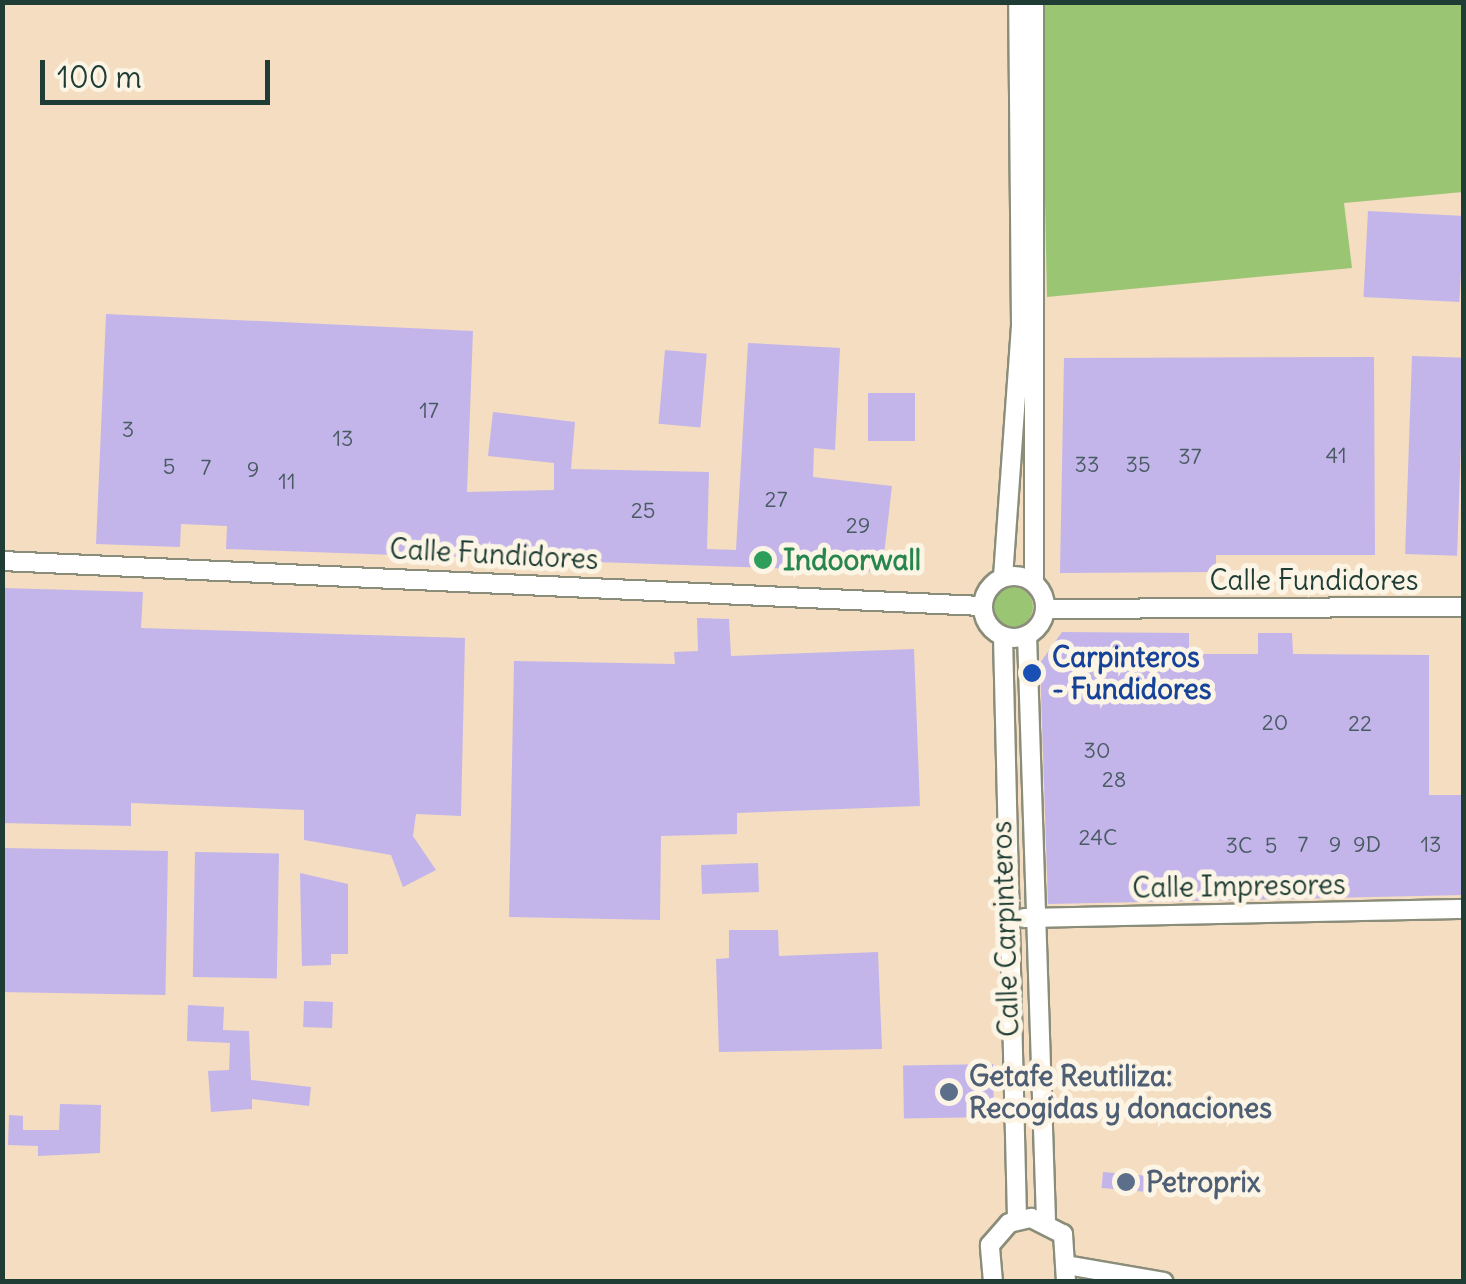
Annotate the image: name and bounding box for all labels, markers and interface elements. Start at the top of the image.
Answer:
scale bar [45,40,275,102]
text: 100 m [57,58,142,96]
house number: 17 [419,398,439,424]
house number: 3 [122,417,134,443]
house number: 13 [332,426,354,452]
house number: 41 [1325,443,1347,469]
house number: 37 [1178,444,1202,470]
house number: 33 [1075,452,1099,478]
house number: 35 [1125,452,1151,478]
house number: 5 [163,454,175,480]
house number: 7 [201,455,211,481]
house number: 9 [247,457,259,483]
house number: 11 [278,469,296,495]
house number: 27 [765,487,787,513]
house number: 25 [631,498,655,524]
house number: 29 [846,513,870,539]
street label: Calle Fundidores [389,532,599,576]
place label: Indoorwall [783,543,921,577]
marker: Indoorwall [752,549,774,571]
street label: Calle Fundidores [1209,563,1419,597]
place label: Carpinteros - Fundidores [1052,640,1211,706]
marker: Carpinteros - Fundidores [1021,662,1043,684]
house number: 20 [1262,710,1288,736]
house number: 22 [1348,711,1372,737]
house number: 30 [1084,738,1110,764]
house number: 28 [1102,767,1126,793]
street label: Calle Carpinteros [984,820,1026,1038]
house number: 24C [1079,825,1117,851]
house number: 7 [1298,832,1308,858]
house number: 9 [1329,832,1341,858]
house number: 9D [1353,832,1381,858]
house number: 13 [1420,832,1442,858]
house number: 3C [1226,833,1252,859]
house number: 5 [1265,833,1277,859]
street label: Calle Impresores [1132,867,1346,905]
place label: Getafe Reutiliza: Recogidas y donaciones [969,1059,1272,1125]
marker: Getafe Reutiliza: Recogidas y donaciones [938,1081,960,1103]
place label: Petroprix [1146,1165,1261,1199]
marker: Petroprix [1115,1171,1137,1193]

